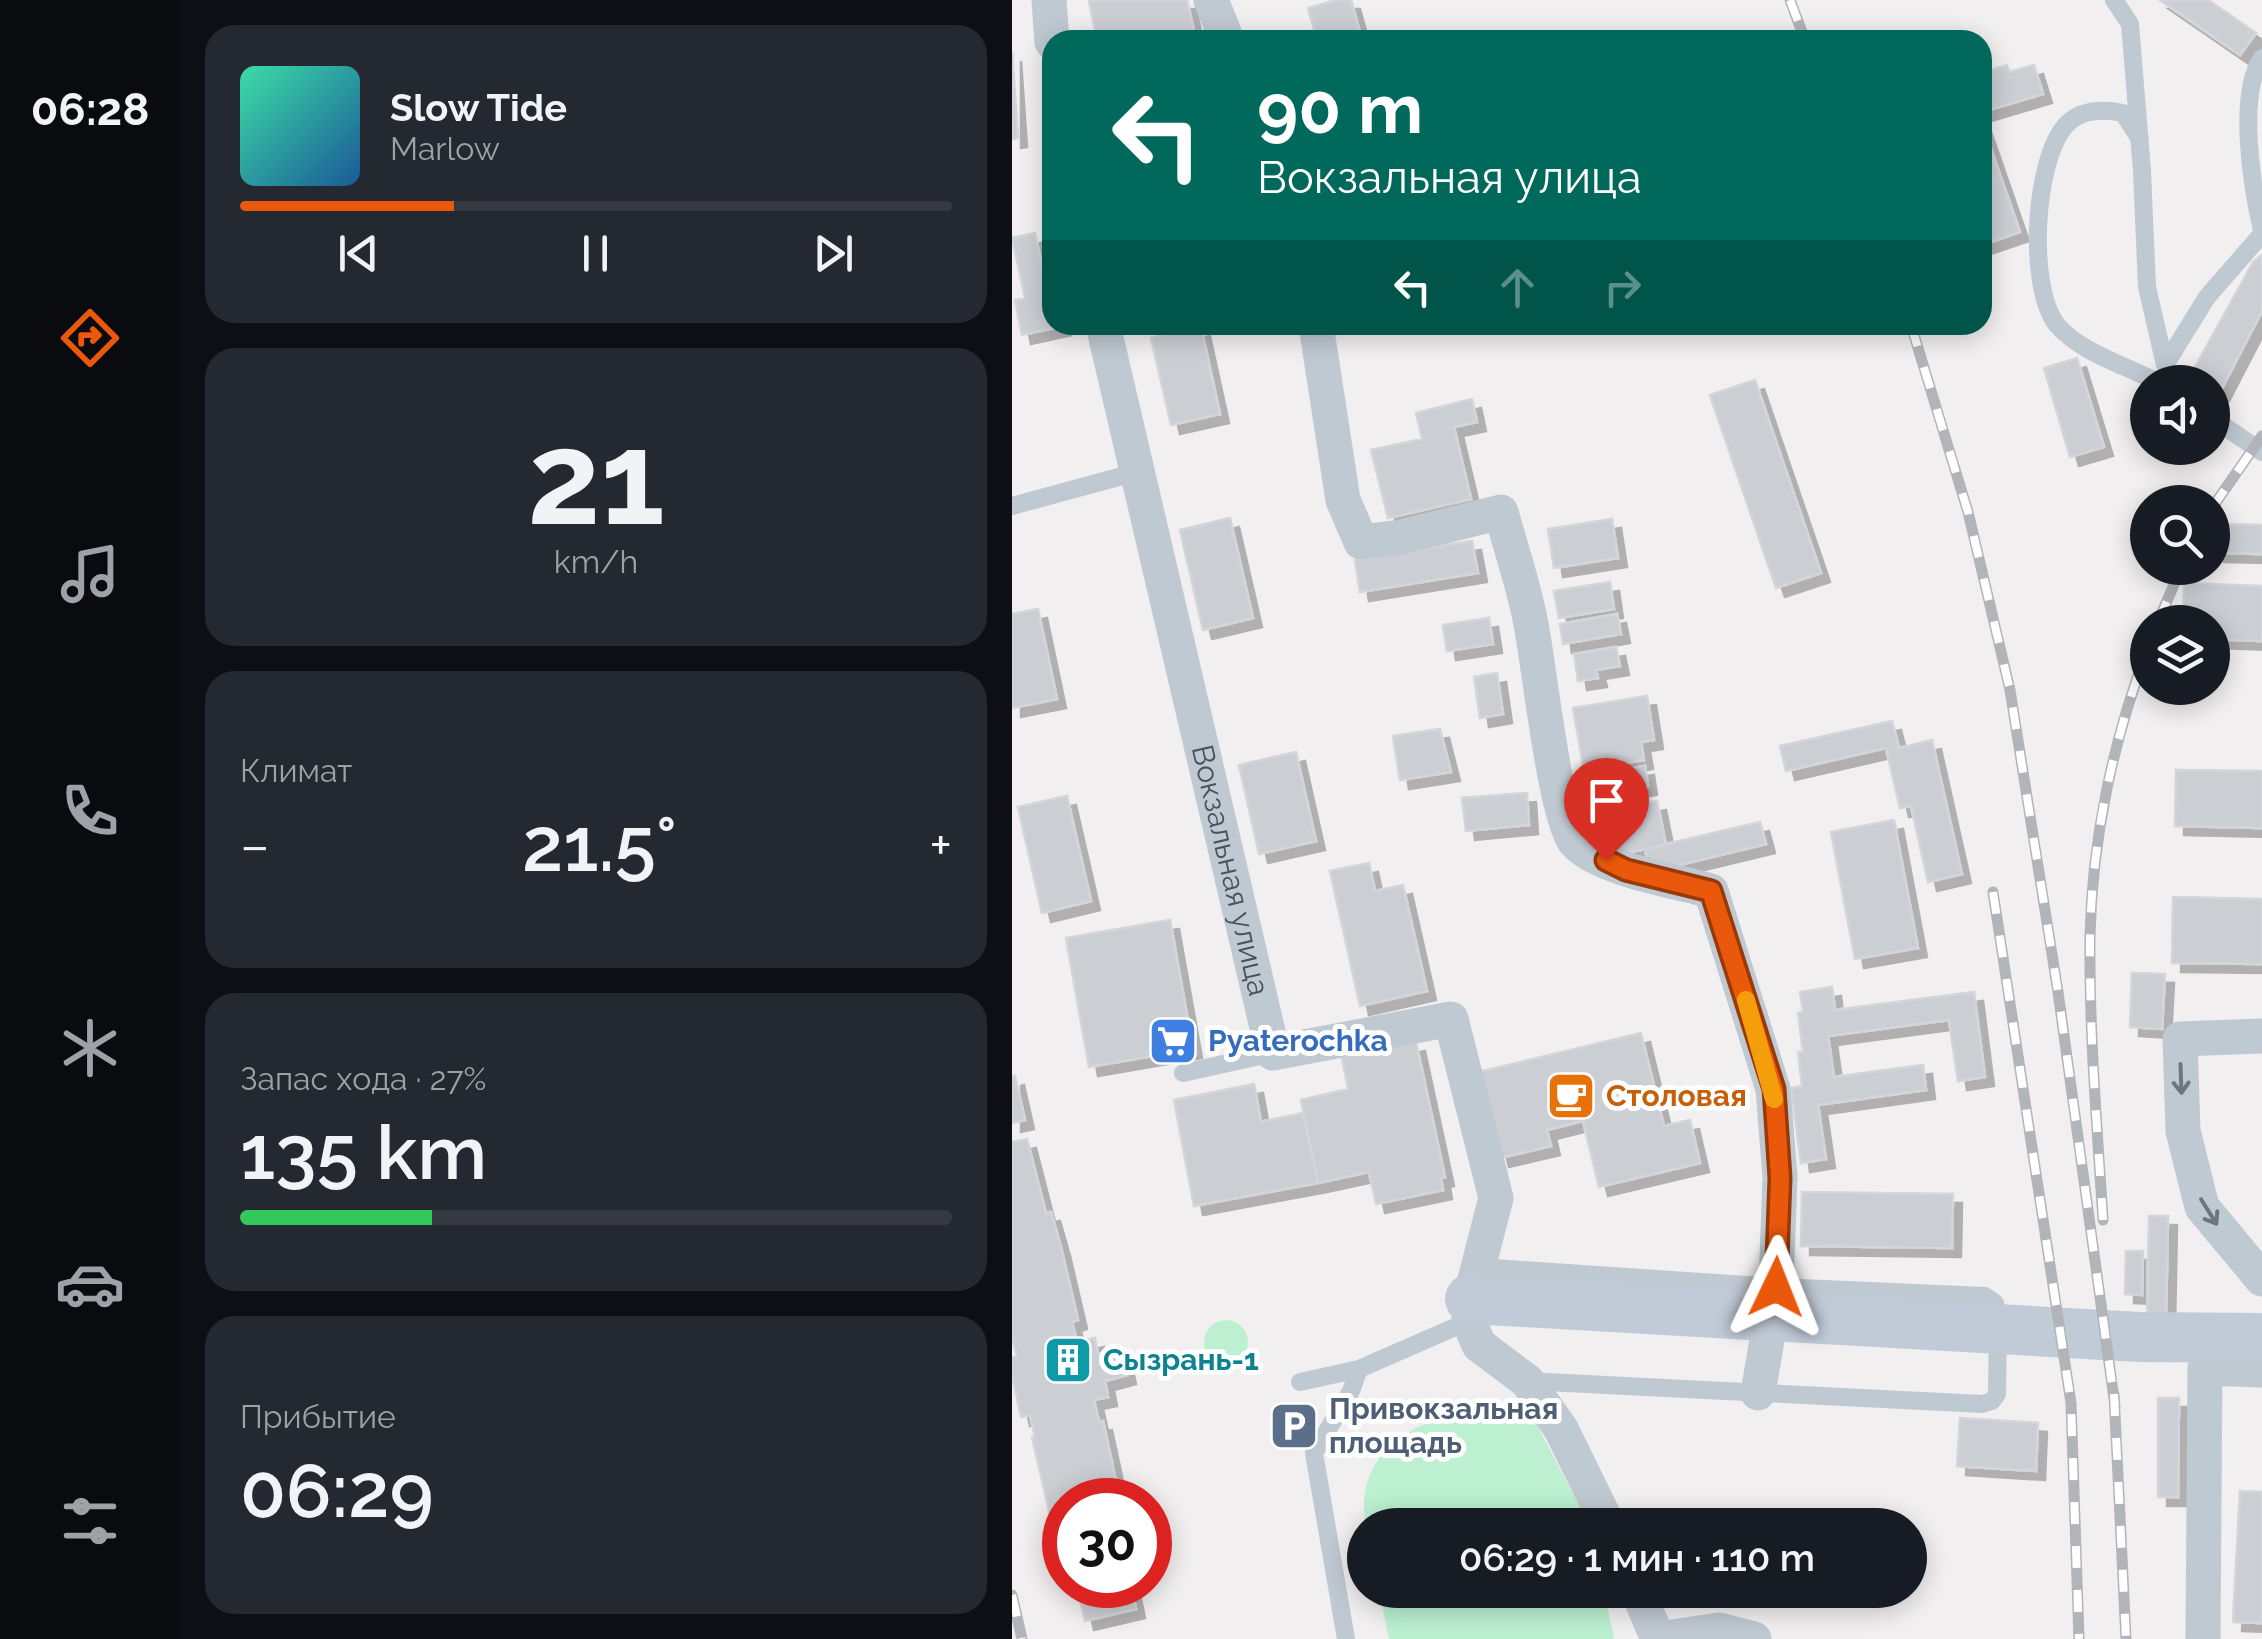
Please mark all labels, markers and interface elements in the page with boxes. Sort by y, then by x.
text: 90 m [1257,67,1423,149]
icon: left [1092,70,1222,200]
text: 06:28 [31,83,149,136]
text: Slow Tide [390,85,567,130]
text: Marlow [390,130,500,167]
text: Вокзальная улица [1257,151,1642,204]
icon: previous [331,226,386,281]
icon: pause [568,226,623,281]
icon: next [806,226,861,281]
icon: left [1385,260,1440,315]
icon: ahead [1490,260,1545,315]
icon: right [1595,260,1650,315]
icon: directions [55,303,125,373]
map controls [2130,365,2230,705]
button: sound [2130,365,2230,465]
text: 21 [527,402,665,554]
button: search [2130,485,2230,585]
icon: music [55,539,125,609]
text: km/h [554,543,638,580]
button: layers [2130,605,2230,705]
street label: Вокзальная улица [1185,741,1277,999]
text: Климат [240,752,352,789]
pin [1564,758,1649,861]
icon: arrive [1579,773,1634,828]
icon: phone [55,776,125,846]
text: 21.5° [522,800,677,889]
text: − [240,813,270,878]
text: + [929,813,952,878]
icon: climate [55,1013,125,1083]
supermarket icon: Pyaterochka [1147,1015,1199,1067]
place label: Pyaterochka [1208,1023,1388,1058]
text: Запас хода · 27% [240,1060,486,1097]
one-way arrow [2172,1062,2191,1094]
cafe icon: Столовая [1545,1070,1597,1122]
place label: Столовая [1606,1078,1747,1113]
text: 135 km [240,1108,487,1197]
one-way arrow [2198,1197,2219,1225]
position arrow [1724,1235,1828,1339]
icon: car [55,1249,125,1319]
building icon: Сызрань-1 [1042,1334,1094,1386]
place label: Сызрань-1 [1103,1342,1259,1377]
place label: Привокзальная площадь [1329,1391,1558,1460]
text: Прибытие [240,1398,396,1435]
parking icon: Привокзальная площадь [1268,1400,1320,1452]
text: 06:29 [240,1446,434,1535]
speed limit sign: 30 [1042,1478,1172,1608]
icon: filters [55,1486,125,1556]
text: 06:29 · 1 мин · 110 m [1459,1535,1815,1580]

